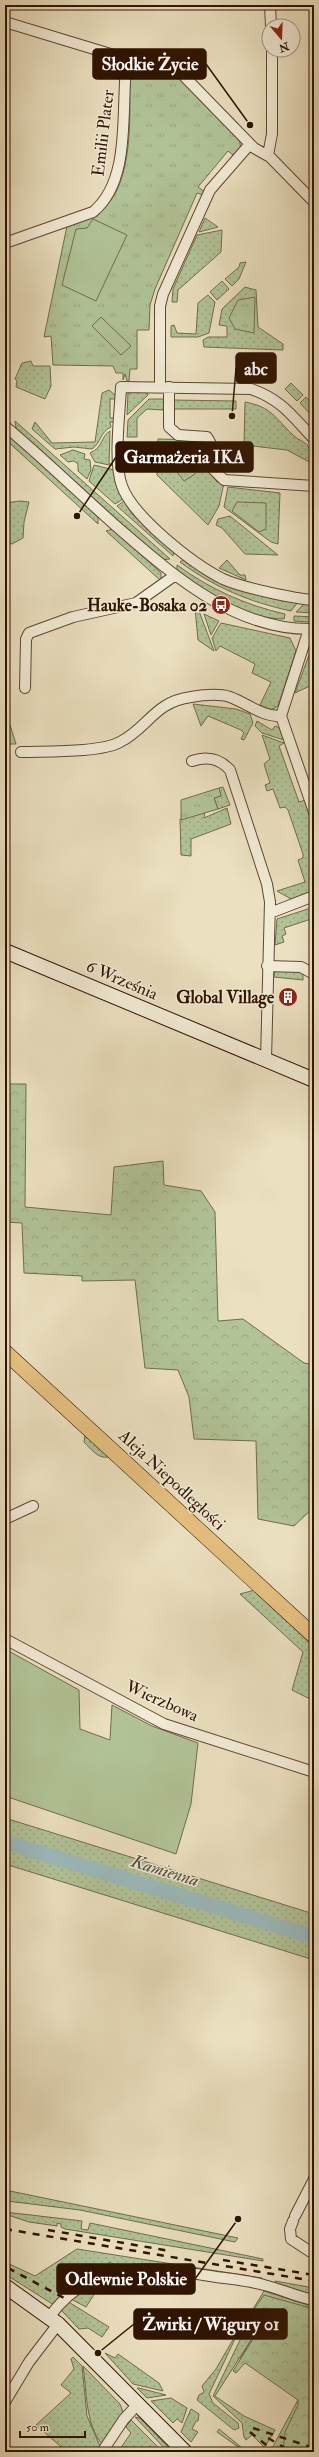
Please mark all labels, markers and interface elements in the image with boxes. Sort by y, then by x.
north arrow [261,18,301,58]
text: N [276,39,292,55]
callout: Słodkie Życie [93,49,206,79]
text: Słodkie Życie [101,52,199,76]
street label: Emilii Plater [87,88,119,178]
callout: abc [236,353,276,383]
text: abc [244,358,268,381]
callout: Garmażeria IKA [116,442,253,472]
text: Garmażeria IKA [124,446,245,469]
bus stop icon: Hauke-Bosaka 02 [210,594,232,616]
place label: Hauke-Bosaka 02 [87,595,207,616]
street label: 6 Września [83,956,162,1005]
building icon: Global Village [277,986,299,1008]
place label: Global Village [176,987,275,1009]
street label: Aleja Niepodległości [113,1425,230,1536]
street label: Wierzbowa [122,1675,202,1727]
water label: Kamienna [127,1850,202,1892]
callout: Odlewnie Polskie [57,2264,195,2294]
text: Odlewnie Polskie [65,2268,188,2291]
callout: Żwirki / Wigury 01 [134,2309,287,2339]
text: Żwirki / Wigury 01 [143,2312,279,2336]
scale bar [20,2413,85,2439]
text: 50 m [26,2420,50,2435]

